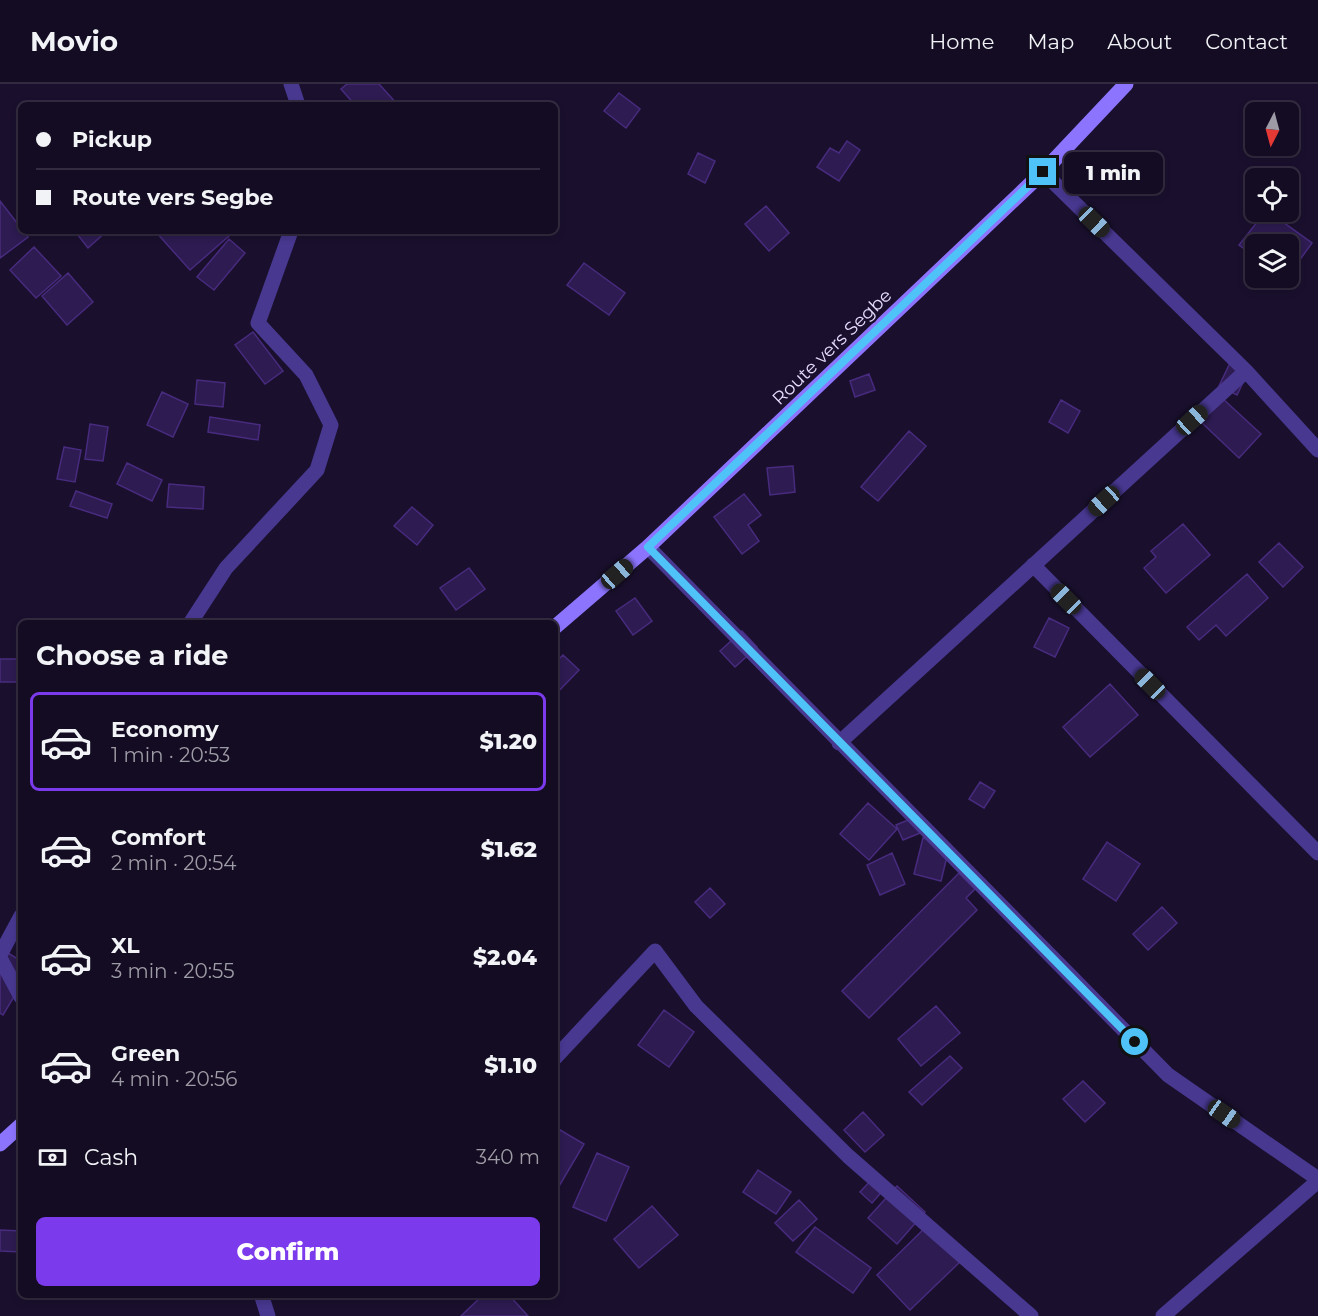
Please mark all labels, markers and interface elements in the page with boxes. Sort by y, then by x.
text: Movio [30,24,118,58]
text: Home [929,29,994,54]
text: Map [1027,29,1074,54]
text: About [1107,29,1172,54]
text: Contact [1205,29,1288,54]
north arrow [1245,102,1299,156]
map controls [1245,102,1299,288]
text: Pickup [72,126,152,153]
callout: 1 min [1064,151,1163,193]
route end [1029,158,1056,185]
text: 1 min [1086,161,1141,185]
button: locate [1245,168,1299,222]
text: Route vers Segbe [72,184,273,211]
car [1075,203,1113,241]
button: layers [1245,234,1299,288]
street label: Route vers Segbe [768,284,896,410]
car [1173,401,1211,439]
car [1085,482,1123,520]
car [598,555,636,593]
car [1047,580,1085,618]
text: Choose a ride [36,639,228,672]
car [1131,665,1169,703]
icon: car [39,715,93,769]
text: Economy [111,716,219,743]
text: $1.20 [479,728,537,755]
text: 1 min · 20:53 [111,743,230,767]
icon: car [39,823,93,877]
text: Comfort [111,824,206,851]
text: $1.62 [481,836,537,863]
text: 2 min · 20:54 [111,851,237,875]
icon: car [39,931,93,985]
text: XL [111,932,140,959]
text: $2.04 [473,944,537,971]
text: 3 min · 20:55 [111,959,235,983]
route start [1121,1028,1148,1055]
icon: car [39,1039,93,1093]
text: Green [111,1040,180,1067]
text: $1.10 [484,1052,537,1079]
text: 4 min · 20:56 [111,1067,237,1091]
car [1204,1096,1244,1132]
icon: cash [36,1141,69,1174]
text: Cash [84,1144,138,1171]
text: 340 m [476,1145,540,1169]
button: Confirm [36,1217,540,1286]

